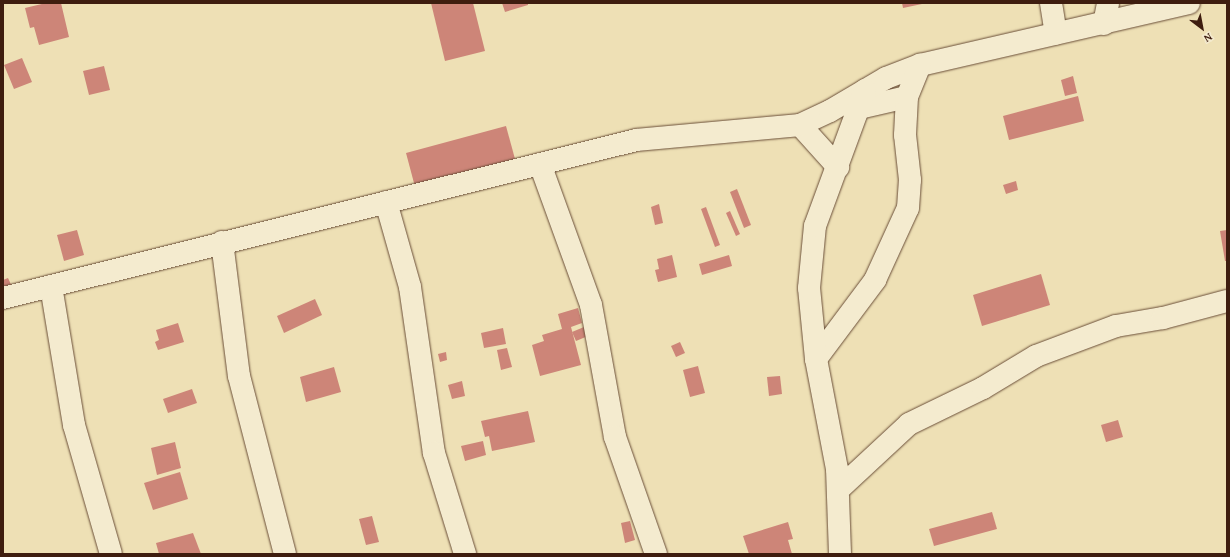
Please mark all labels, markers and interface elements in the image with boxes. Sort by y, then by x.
north arrow [1182,8,1222,48]
text: N [1201,29,1216,47]

